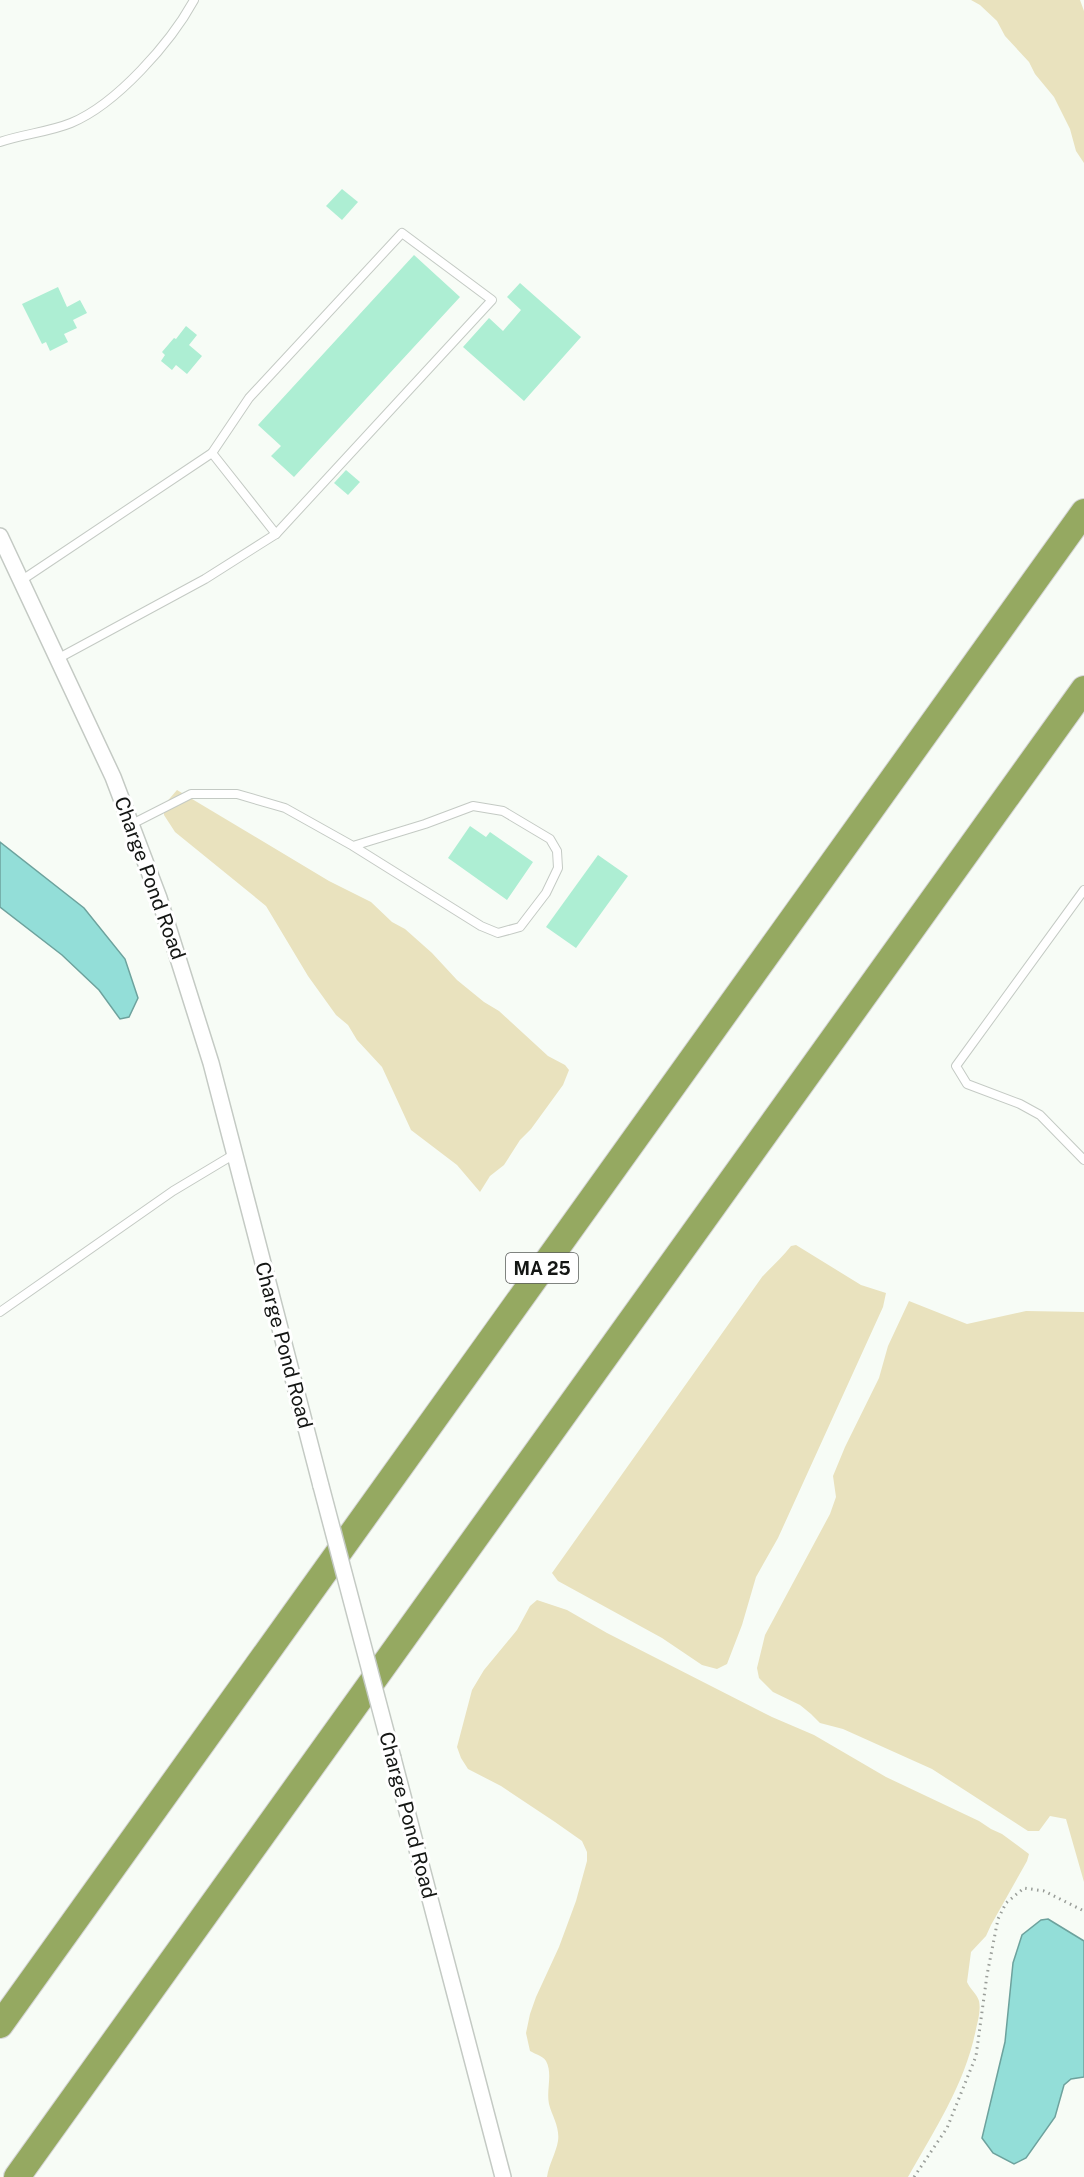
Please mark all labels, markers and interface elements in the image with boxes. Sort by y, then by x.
street label: Charge Pond Road [109,793,191,963]
road number: MA 25 [506,1253,578,1283]
street label: Charge Pond Road [250,1259,318,1431]
street label: Charge Pond Road [374,1729,442,1901]

